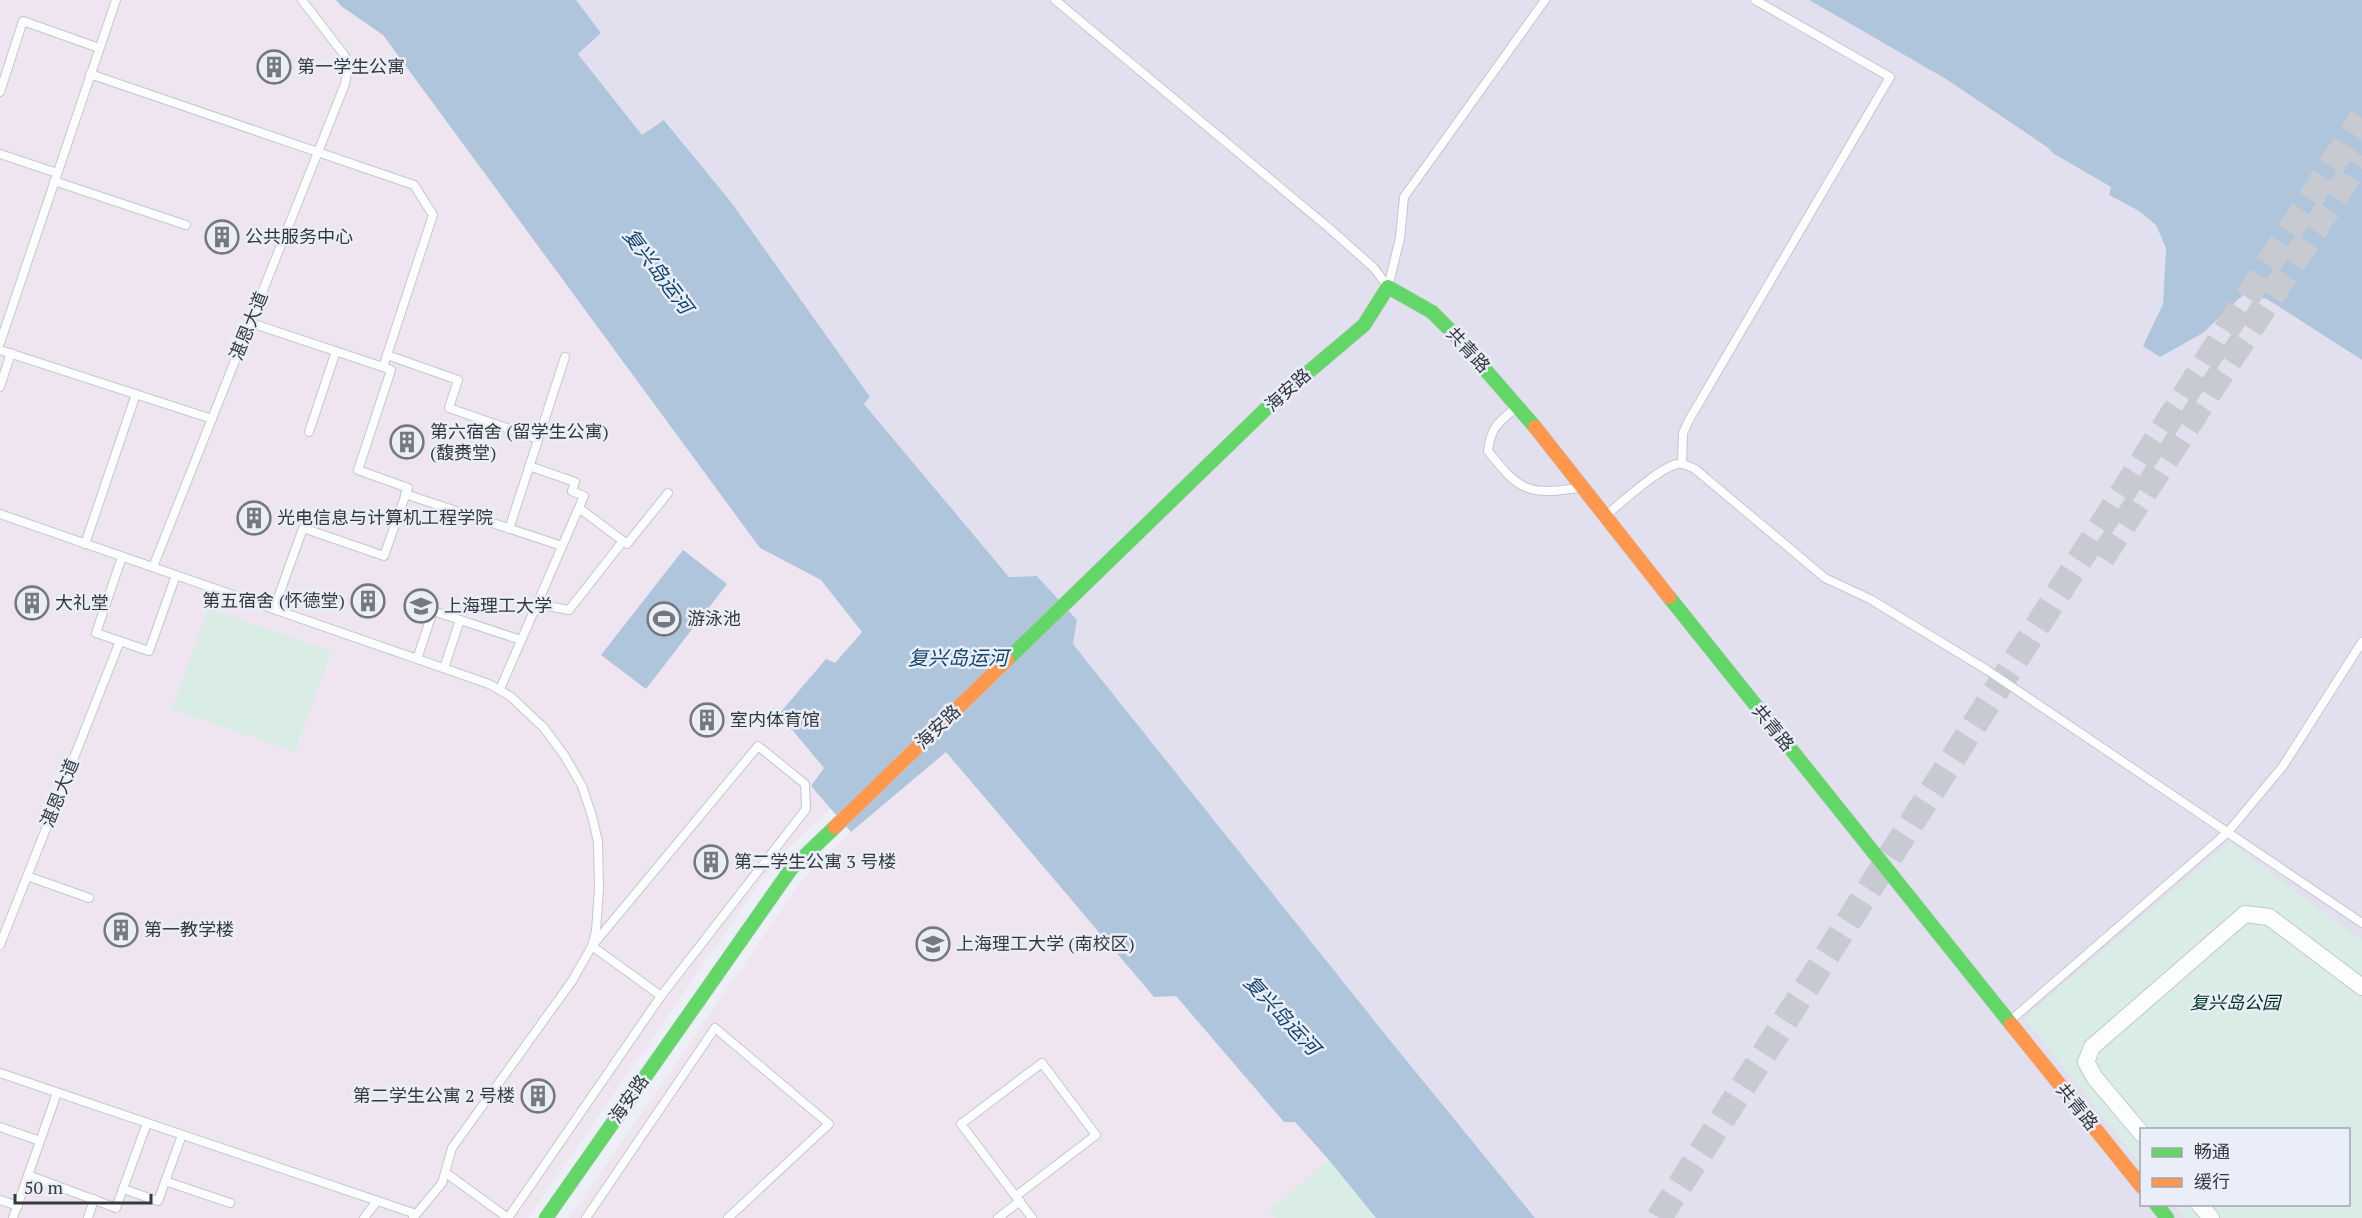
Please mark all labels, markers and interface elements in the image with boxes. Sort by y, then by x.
building icon: 第一学生公寓 [256,49,292,85]
place label: 第一学生公寓 [297,54,405,78]
building icon: 公共服务中心 [204,219,240,255]
water label: 复兴岛运河 [618,223,702,322]
place label: 公共服务中心 [245,224,353,248]
street label: 湛恩大道 [223,288,273,363]
street label: 共青路 [1442,321,1496,377]
street label: 海安路 [1259,362,1315,416]
place label: 第六宿舍 (留学生公寓) (馥赉堂) [430,419,609,464]
building icon: 第六宿舍 (留学生公寓) (馥赉堂) [389,424,425,460]
building icon: 光电信息与计算机工程学院 [236,500,272,536]
place label: 光电信息与计算机工程学院 [277,505,493,529]
building icon: 第五宿舍 (怀德堂) [350,583,386,619]
building icon: 大礼堂 [14,585,50,621]
place label: 第五宿舍 (怀德堂) [202,588,345,612]
school or university icon: 上海理工大学 [403,588,439,624]
place label: 大礼堂 [55,590,109,614]
place label: 上海理工大学 [444,593,552,617]
sports icon: 游泳池 [646,601,682,637]
place label: 游泳池 [687,606,741,630]
water label: 复兴岛运河 [908,644,1012,671]
street label: 海安路 [910,699,965,754]
street label: 共青路 [1747,699,1800,756]
building icon: 室内体育馆 [689,702,725,738]
place label: 室内体育馆 [730,707,820,731]
street label: 湛恩大道 [34,755,84,830]
building icon: 第二学生公寓 3 号楼 [693,844,729,880]
place label: 第二学生公寓 3 号楼 [734,849,896,873]
building icon: 第一教学楼 [103,912,139,948]
place label: 第一教学楼 [144,917,234,941]
school or university icon: 上海理工大学 (南校区) [915,926,951,962]
place label: 上海理工大学 (南校区) [956,931,1135,955]
water label: 复兴岛运河 [1238,969,1329,1063]
park label: 复兴岛公园 [2190,990,2283,1014]
street label: 海安路 [603,1069,653,1127]
building icon: 第二学生公寓 2 号楼 [520,1078,556,1114]
street label: 共青路 [2051,1078,2104,1135]
place label: 第二学生公寓 2 号楼 [353,1083,515,1107]
legend [2140,1128,2350,1206]
text: 畅通 [2194,1139,2230,1163]
scale bar [15,1167,152,1205]
text: 缓行 [2194,1169,2230,1193]
text: 50 m [24,1175,64,1199]

